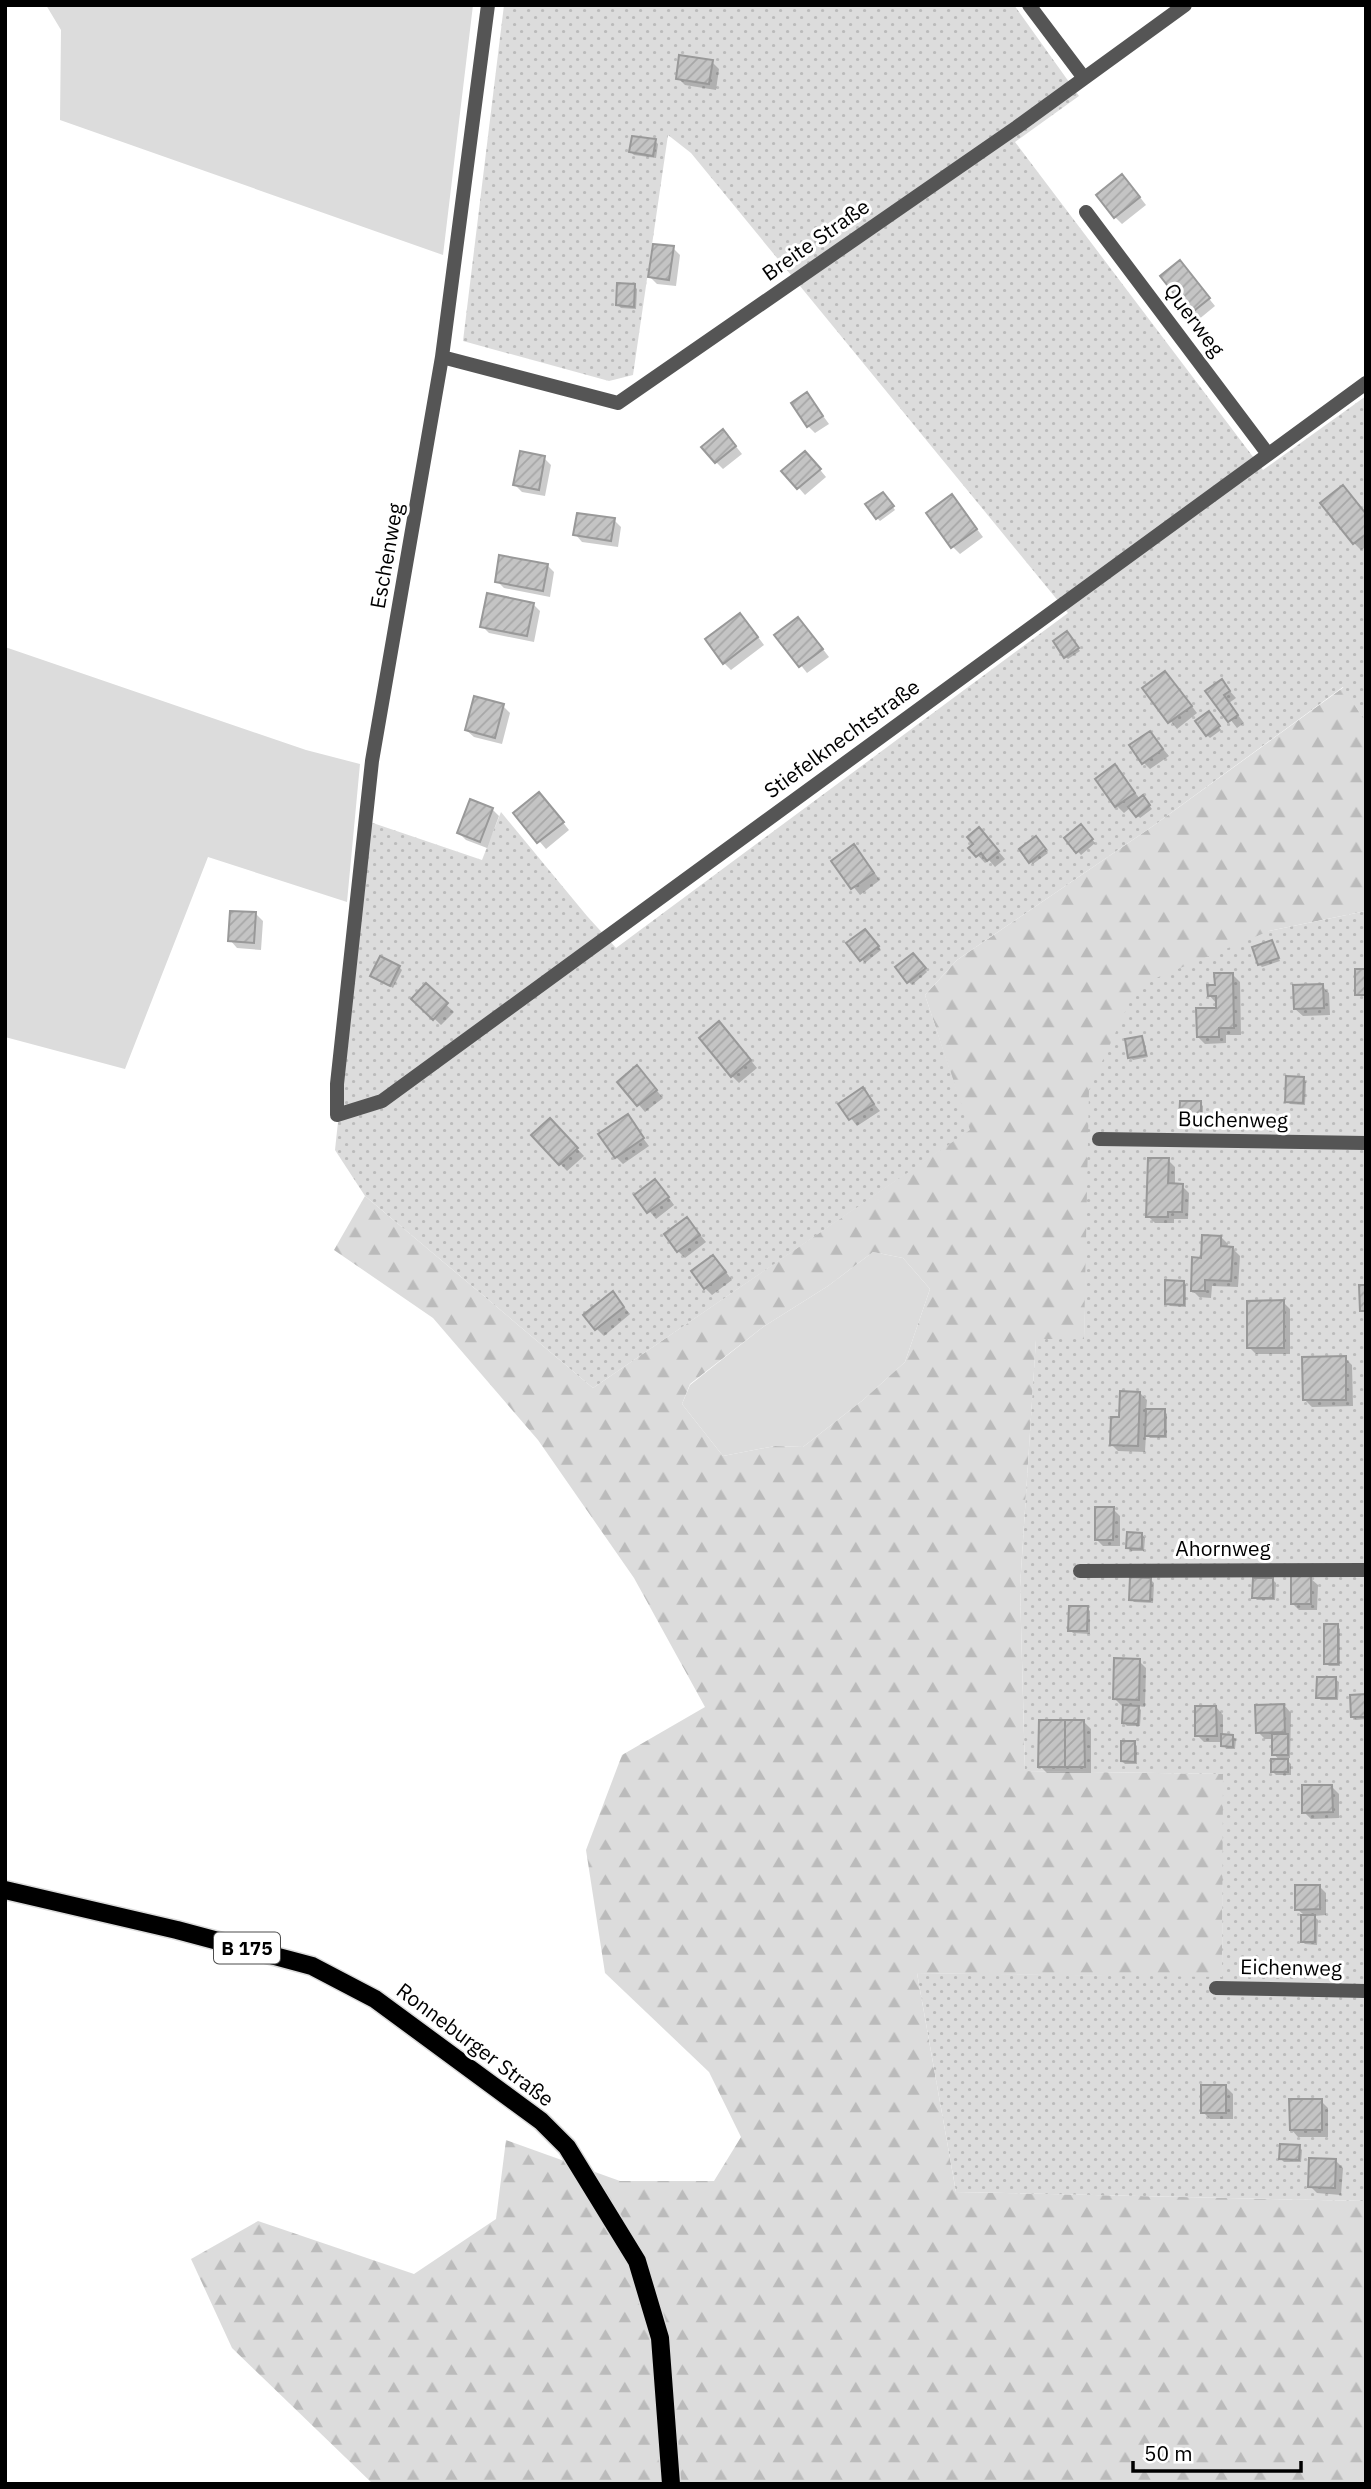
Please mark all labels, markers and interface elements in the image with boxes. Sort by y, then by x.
street label: Breite Straße [756,192,875,287]
street label: Querweg [1158,277,1231,362]
street label: Eschenweg [363,501,409,611]
street label: Stiefelknechtstraße [758,672,925,804]
street label: Buchenweg [1178,1104,1288,1134]
street label: Ahornweg [1175,1534,1271,1562]
road number: B 175 [214,1932,280,1964]
street label: Eichenweg [1240,1952,1342,1982]
street label: Ronneburger Straße [391,1976,560,2113]
scale bar [1133,2430,1301,2474]
text: 50 m [1144,2439,1193,2467]

